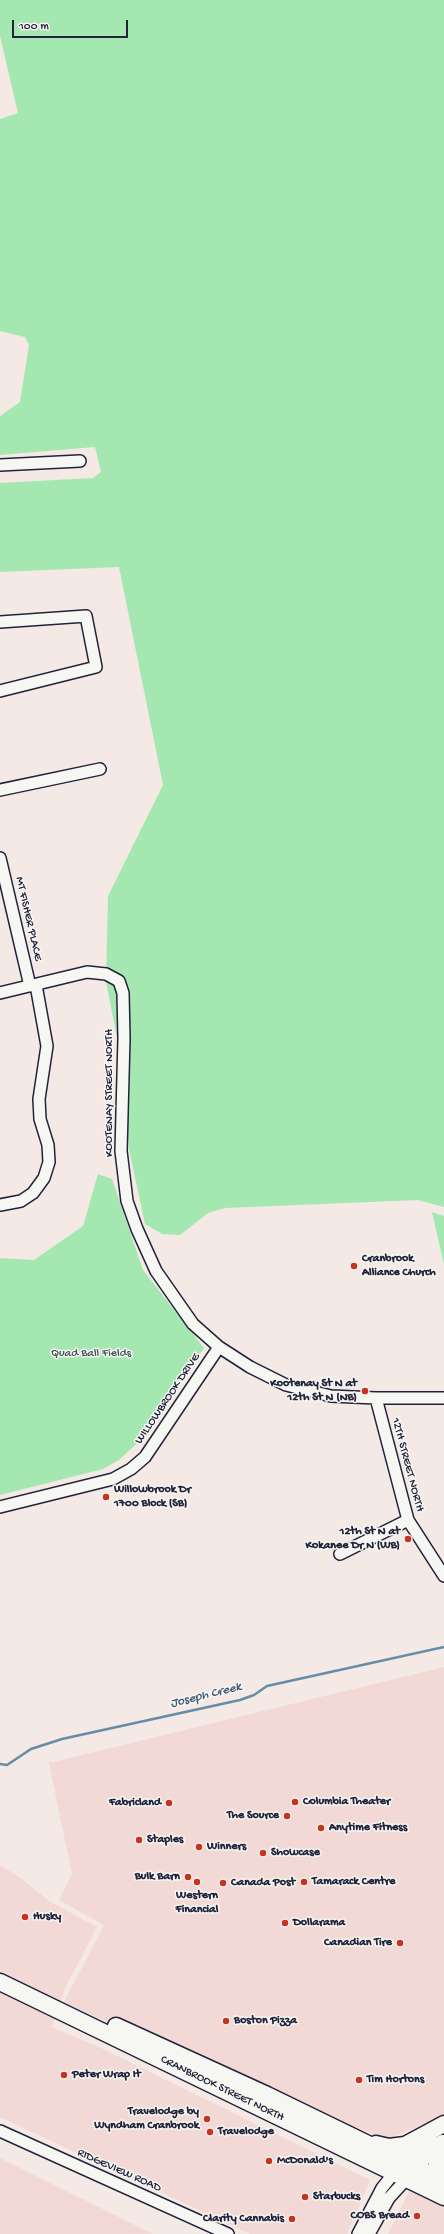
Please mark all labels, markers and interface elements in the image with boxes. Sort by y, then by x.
scale bar [14,12,130,38]
text: 100 m [19,20,49,34]
street label: MT FISHER PLACE [11,876,45,962]
street label: KOOTENAY STREET NORTH [103,1029,117,1157]
place label: Cranbrook Alliance Church [362,1252,436,1280]
marker: Cranbrook Alliance Church [349,1261,359,1271]
park label: Quad Ball Fields [51,1347,131,1361]
street label: WILLOWBROOK DRIVE [132,1351,204,1447]
place label: Kootenay St N at 12th St N (NB) [270,1377,357,1405]
marker: Kootenay St N at 12th St N (NB) [360,1386,370,1396]
street label: 12TH STREET NORTH [388,1416,426,1514]
place label: Willowbrook Dr 1700 Block (SB) [114,1483,191,1511]
marker: Willowbrook Dr 1700 Block (SB) [101,1492,111,1502]
place label: 12th St N at Kokanee Dr N (WB) [306,1525,400,1553]
marker: 12th St N at Kokanee Dr N (WB) [403,1534,413,1544]
water label: Joseph Creek [169,1680,243,1712]
place label: Columbia Theater [303,1795,390,1809]
place label: Fabricland [109,1796,161,1810]
marker: Columbia Theater [290,1797,300,1807]
marker: Fabricland [164,1798,174,1808]
place label: The Source [227,1809,279,1823]
marker: The Source [282,1811,292,1821]
place label: Anytime Fitness [329,1821,407,1835]
marker: Anytime Fitness [316,1823,326,1833]
place label: Staples [147,1833,183,1847]
marker: Staples [134,1835,144,1845]
place label: Winners [207,1840,246,1854]
marker: Winners [194,1842,204,1852]
place label: Showcase [271,1846,320,1860]
marker: Showcase [258,1848,268,1858]
place label: Bulk Barn [135,1870,180,1884]
marker: Bulk Barn [183,1872,193,1882]
place label: Tamarack Centre [312,1875,395,1889]
place label: Canada Post [231,1876,295,1890]
marker: Western Financial [192,1877,202,1887]
marker: Tamarack Centre [299,1877,309,1887]
marker: Canada Post [218,1878,228,1888]
place label: Western Financial [176,1889,218,1917]
place label: Husky [33,1910,61,1924]
marker: Husky [20,1912,30,1922]
place label: Dollarama [293,1916,345,1930]
marker: Dollarama [280,1918,290,1928]
place label: Canadian Tire [324,1936,392,1950]
marker: Canadian Tire [395,1938,405,1948]
place label: Boston Pizza [234,2014,297,2028]
marker: Boston Pizza [221,2016,231,2026]
street label: CRANBROOK STREET NORTH [158,2053,286,2125]
place label: Peter Wrap It [72,2068,141,2082]
marker: Peter Wrap It [59,2070,69,2080]
place label: Tim Hortons [367,2073,424,2087]
marker: Tim Hortons [354,2075,364,2085]
place label: Travelodge by Wyndham Cranbrook [94,2105,199,2133]
marker: Travelodge by Wyndham Cranbrook [202,2114,212,2124]
place label: Travelodge [218,2125,274,2139]
marker: Travelodge [205,2127,215,2137]
street label: RIDGEVIEW ROAD [75,2146,163,2196]
place label: McDonald's [277,2154,333,2168]
marker: McDonald's [264,2156,274,2166]
place label: Starbucks [313,2190,360,2204]
marker: Starbucks [300,2192,310,2202]
place label: COBS Bread [350,2209,409,2223]
marker: COBS Bread [412,2211,422,2221]
place label: Clarity Cannabis [203,2212,284,2226]
marker: Clarity Cannabis [287,2214,297,2224]

